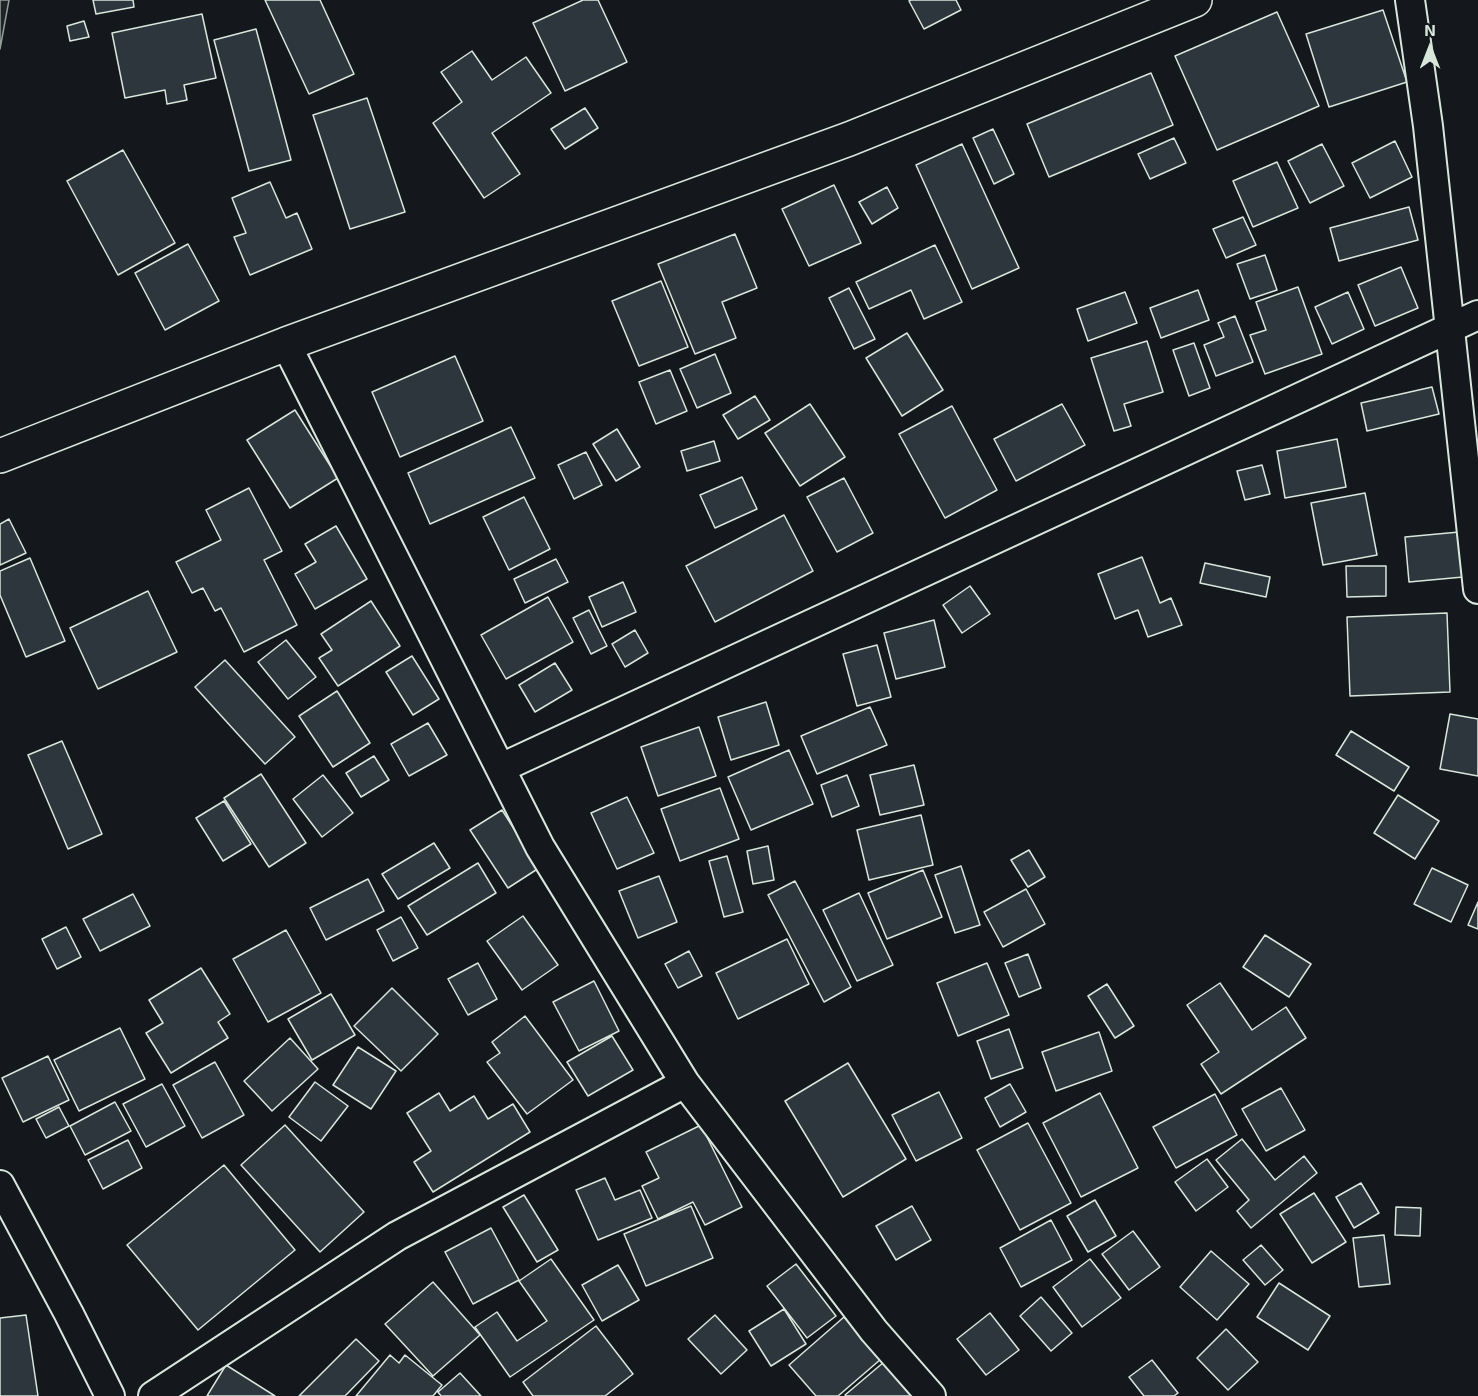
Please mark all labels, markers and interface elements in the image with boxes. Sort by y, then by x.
north arrow [1400,18,1460,78]
text: N [1424,20,1436,39]

